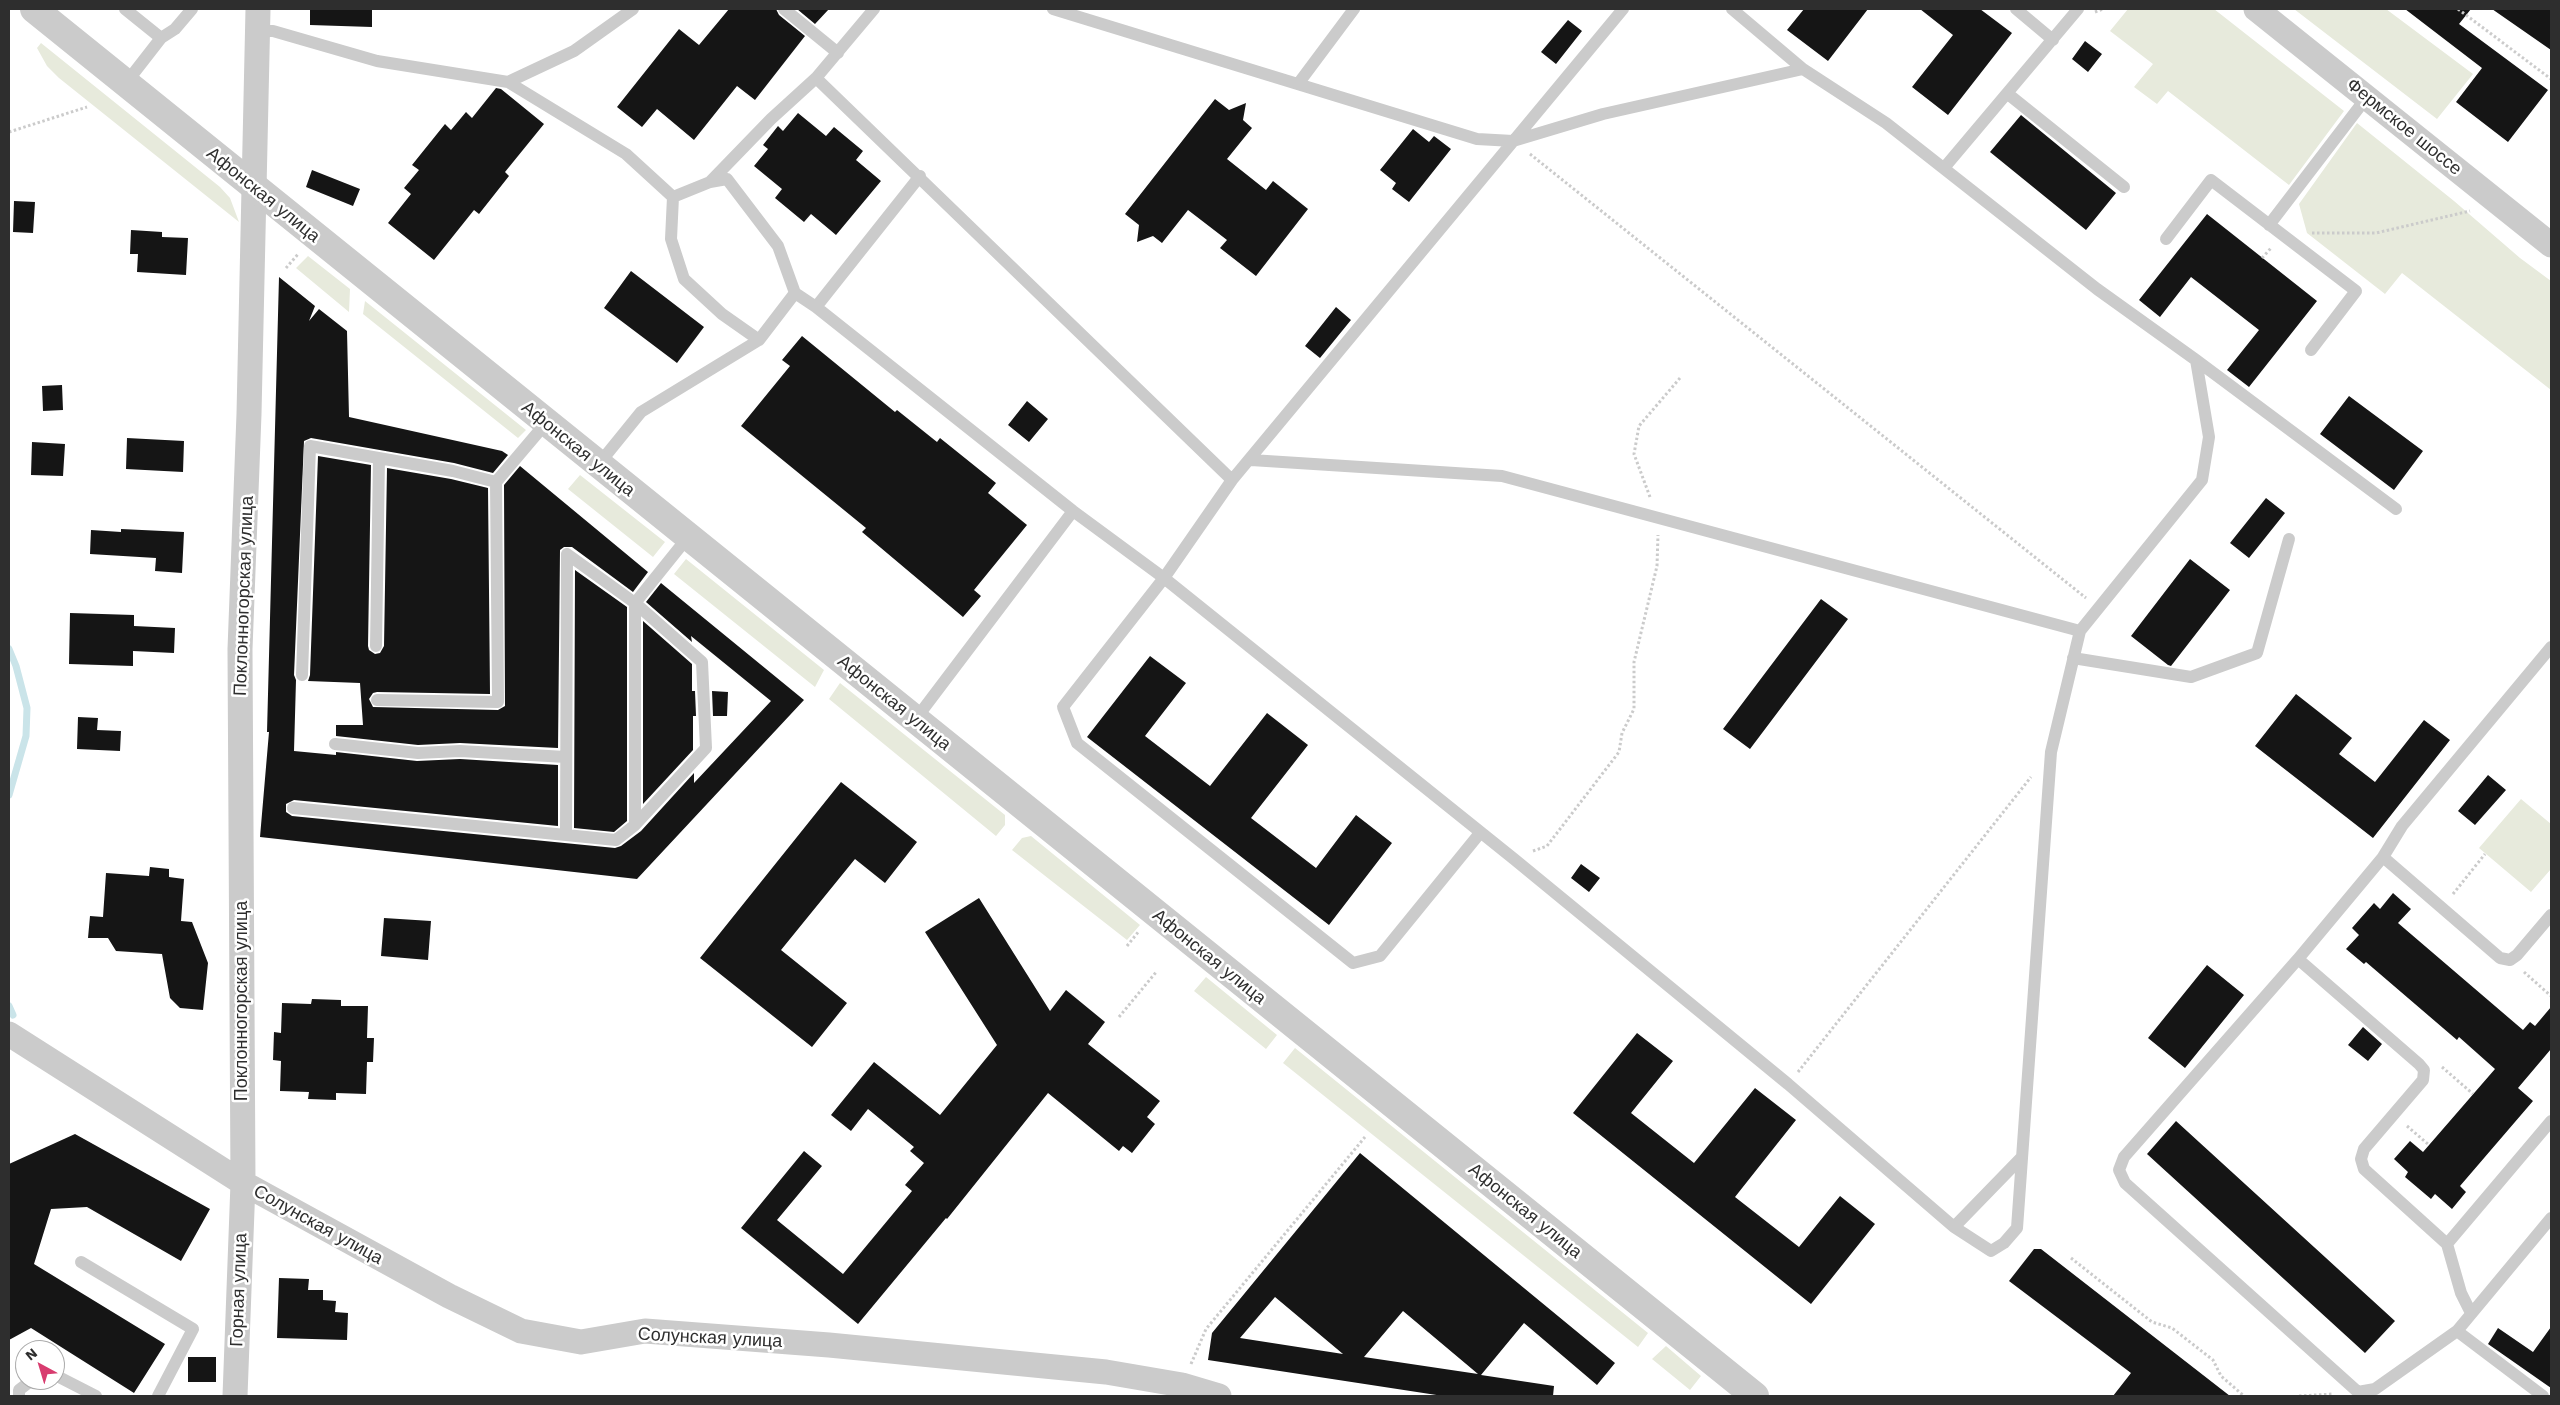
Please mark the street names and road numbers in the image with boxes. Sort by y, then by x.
street label: Фермское шоссе [2342,74,2466,180]
street label: Афонская улица [202,143,324,247]
street label: Афонская улица [517,397,639,501]
street label: Поклонногорская улица [230,495,258,697]
street label: Афонская улица [833,651,955,755]
street label: Поклонногорская улица [231,901,253,1101]
street label: Афонская улица [1148,905,1270,1009]
street label: Афонская улица [1464,1159,1586,1263]
street label: Солунская улица [249,1180,387,1270]
street label: Горная улица [226,1233,252,1347]
street label: Солунская улица [637,1323,783,1353]

